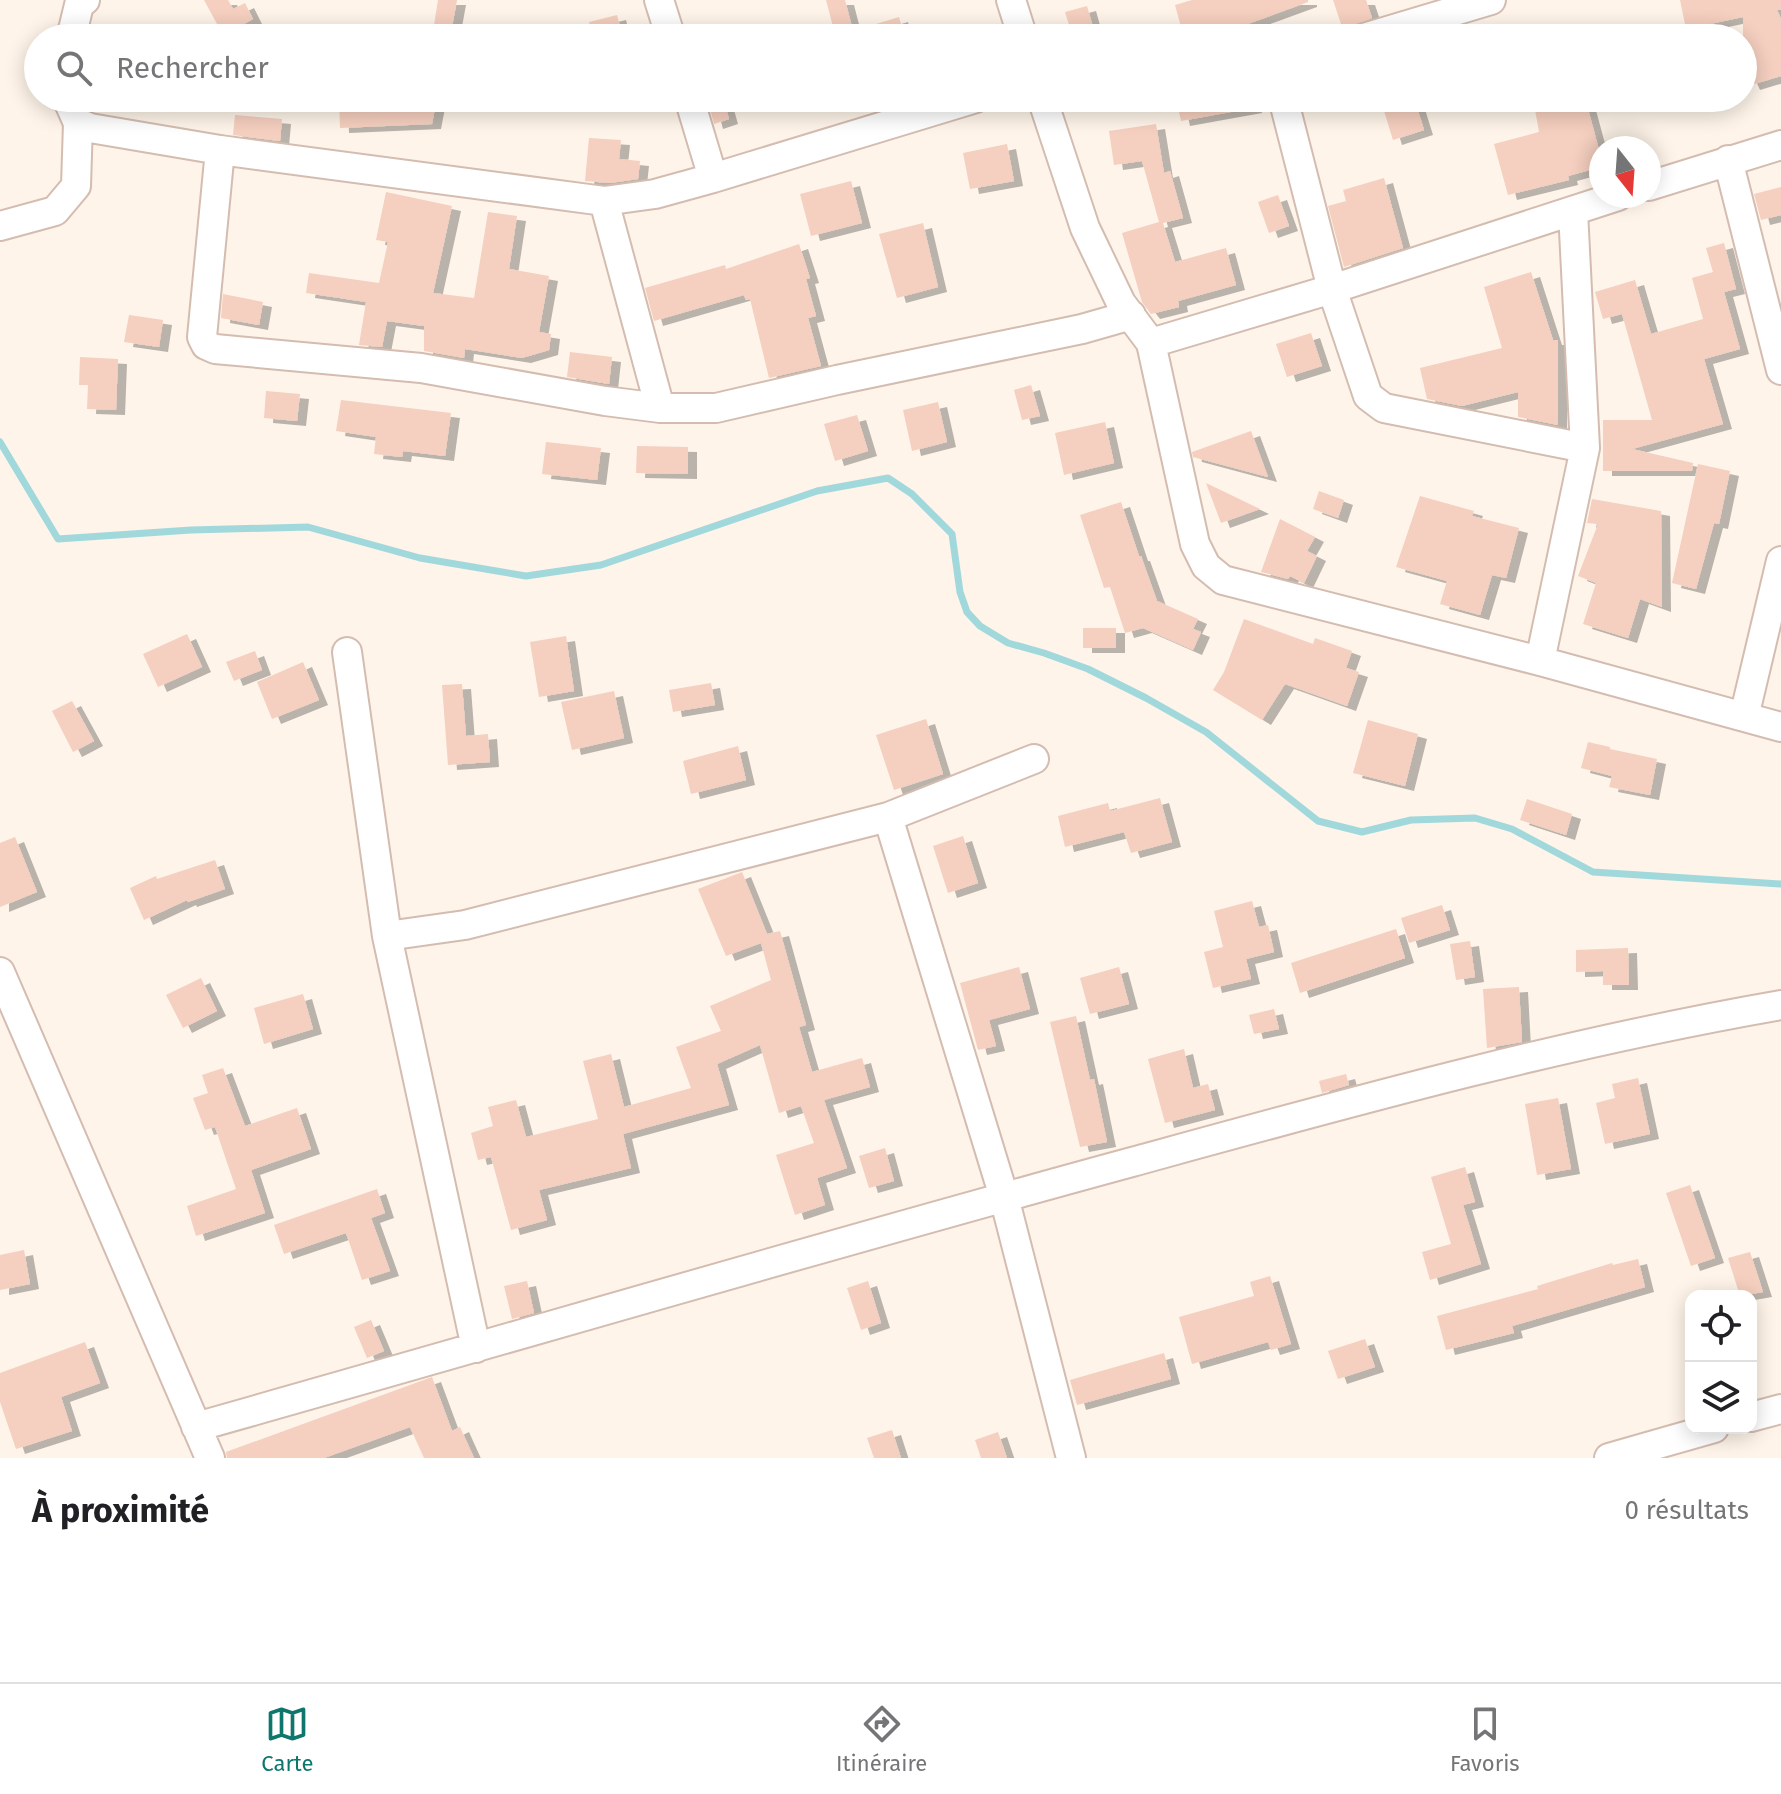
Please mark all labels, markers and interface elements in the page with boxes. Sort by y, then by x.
search box [24,24,1757,112]
icon: search [52,46,96,90]
text: Rechercher [116,50,269,86]
north arrow [1589,136,1661,208]
map controls [1685,1290,1757,1434]
button: locate [1685,1290,1757,1362]
button: layers [1685,1362,1757,1434]
text: À proximité [32,1490,209,1531]
text: 0 résultats [1624,1495,1749,1526]
tab: Carte [261,1702,313,1777]
tab: Itinéraire [836,1702,927,1777]
tab: Favoris [1450,1702,1520,1777]

